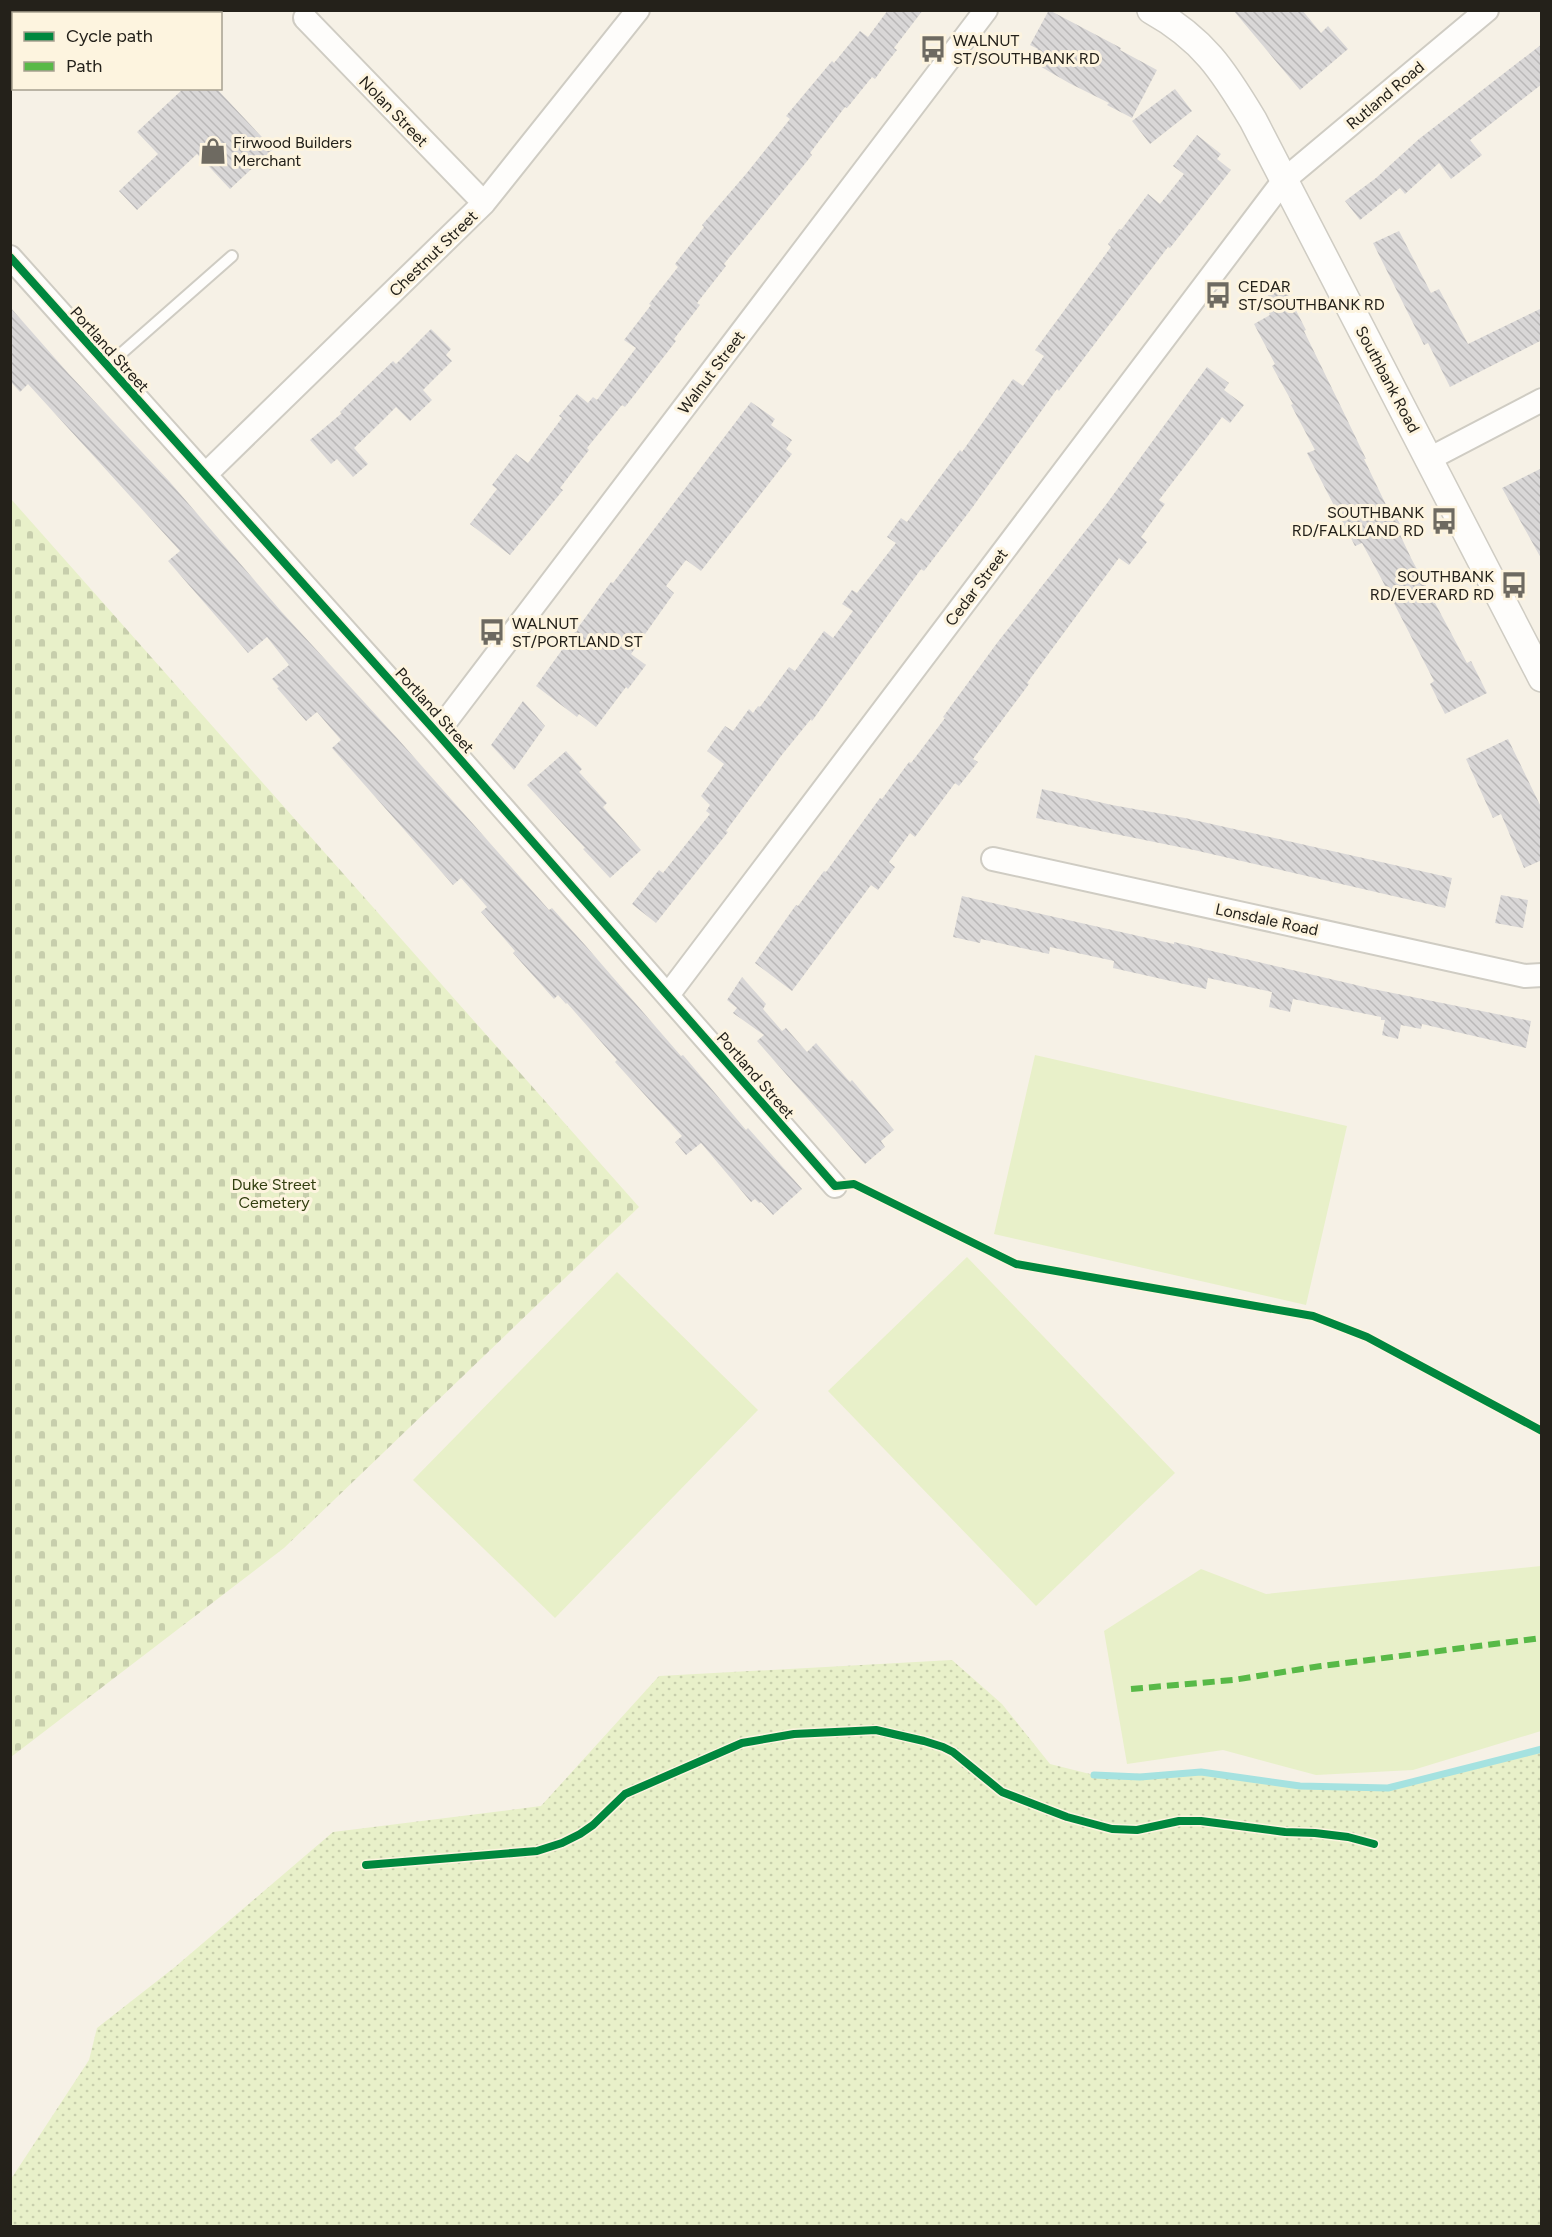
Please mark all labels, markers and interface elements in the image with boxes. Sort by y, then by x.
legend [12,12,222,90]
text: Cycle path [66,25,153,47]
place label: WALNUT ST/SOUTHBANK RD [953,31,1100,68]
bus stop icon: WALNUT ST/SOUTHBANK RD [918,34,948,64]
text: Path [66,55,102,77]
street label: Rutland Road [1343,57,1428,133]
street label: Nolan Street [355,72,432,151]
place label: Firwood Builders Merchant [233,133,352,170]
shop icon: Firwood Builders Merchant [198,136,228,166]
street label: Chestnut Street [385,206,481,300]
place label: CEDAR ST/SOUTHBANK RD [1238,277,1385,314]
bus stop icon: CEDAR ST/SOUTHBANK RD [1203,280,1233,310]
street label: Portland Street [66,303,153,396]
street label: Southbank Road [1351,323,1424,436]
street label: Walnut Street [674,327,749,418]
place label: SOUTHBANK RD/FALKLAND RD [1292,503,1424,540]
bus stop icon: SOUTHBANK RD/FALKLAND RD [1429,506,1459,536]
street label: Cedar Street [941,545,1012,630]
place label: SOUTHBANK RD/EVERARD RD [1370,567,1494,604]
bus stop icon: SOUTHBANK RD/EVERARD RD [1499,570,1529,600]
place label: WALNUT ST/PORTLAND ST [512,614,643,651]
bus stop icon: WALNUT ST/PORTLAND ST [477,617,507,647]
street label: Portland Street [391,664,478,757]
street label: Lonsdale Road [1214,899,1320,940]
street label: Portland Street [713,1028,798,1123]
park label: Duke Street Cemetery [231,1175,317,1212]

